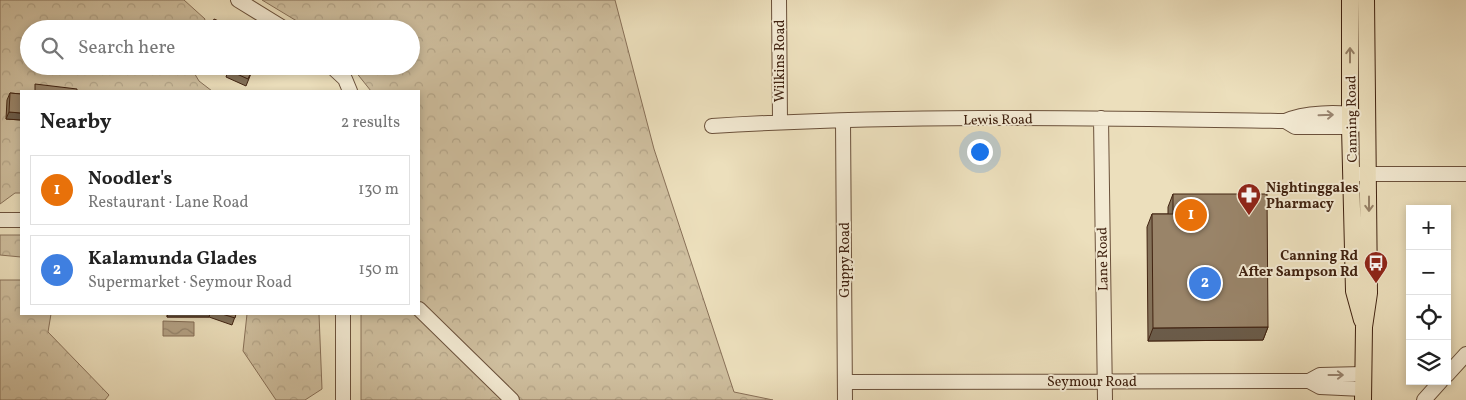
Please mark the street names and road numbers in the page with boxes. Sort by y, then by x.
street label: Wilkins Road [771,20,790,102]
street label: Canning Road [1342,75,1363,163]
street label: Lewis Road [963,110,1033,131]
street label: Guppy Road [836,222,855,298]
street label: Lane Road [1093,227,1114,291]
street label: Seymour Road [1047,373,1137,392]

